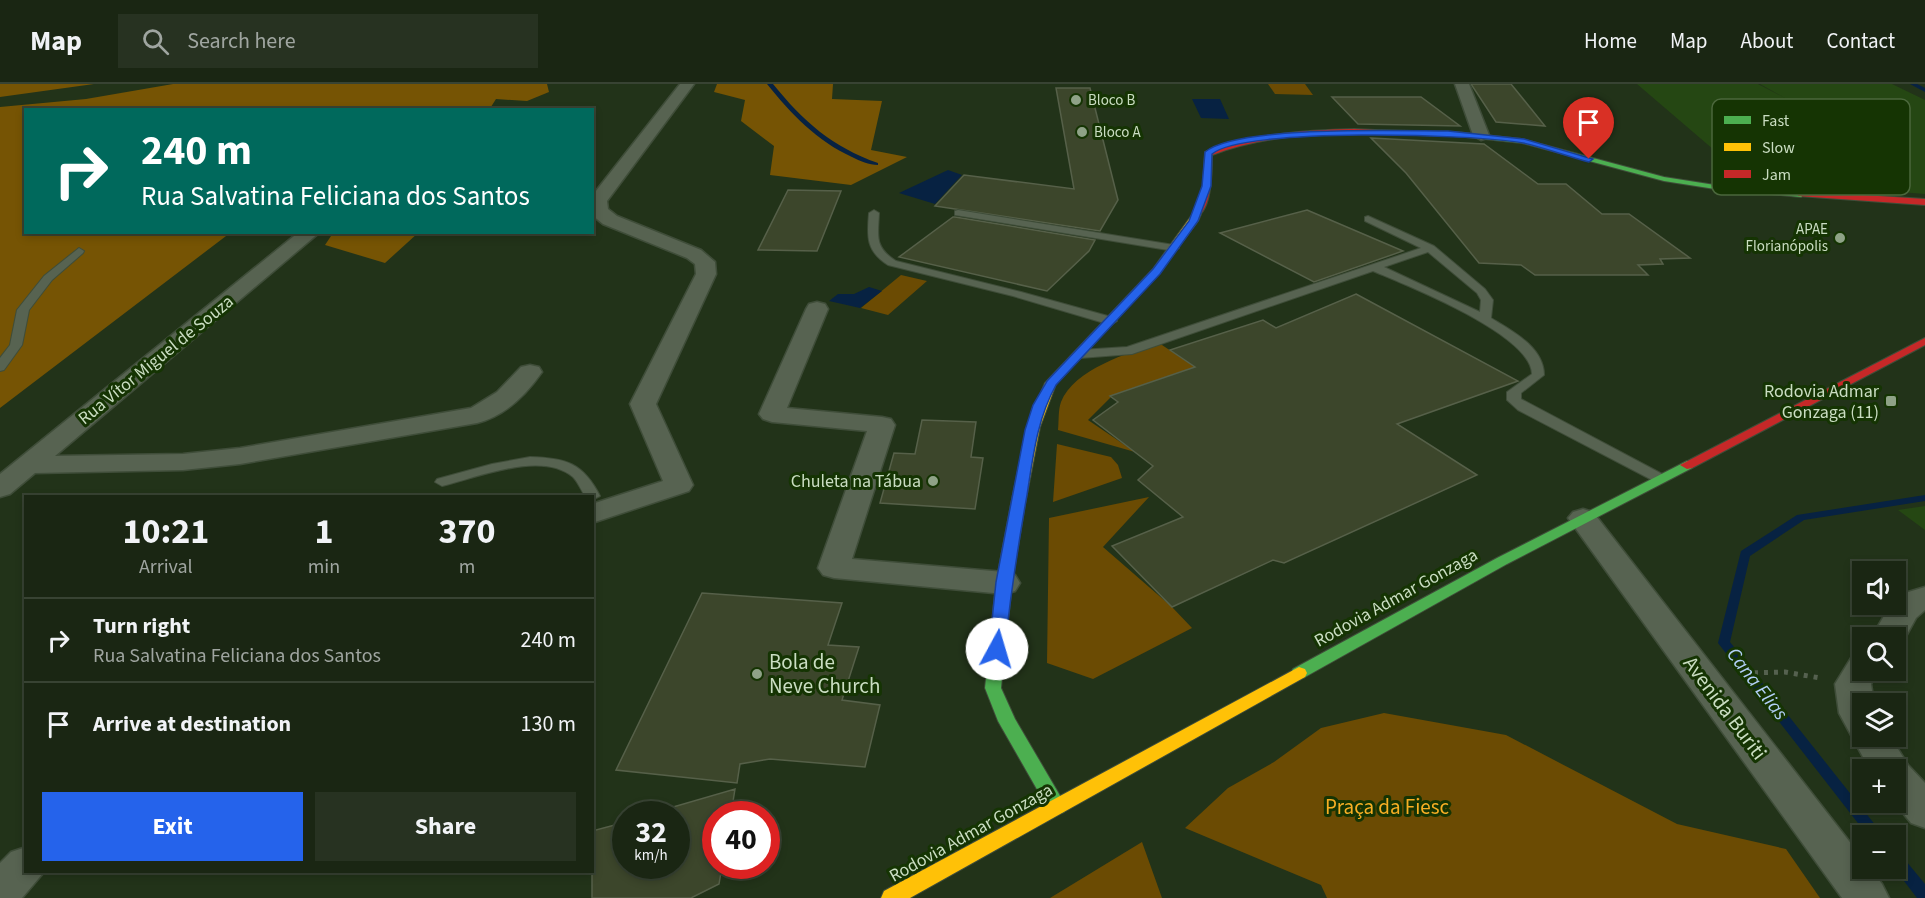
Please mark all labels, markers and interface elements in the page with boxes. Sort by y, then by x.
search box [118,14,538,68]
text: Map [30,21,82,61]
icon: search [139,25,172,58]
text: Search here [187,25,296,57]
text: Home [1584,26,1637,56]
text: Map [1670,26,1708,56]
text: About [1741,26,1793,56]
text: Contact [1826,26,1895,56]
place label: Bloco B [1088,90,1135,111]
marker: Bloco B [1069,93,1083,107]
pin [1563,97,1614,159]
legend [1712,99,1910,195]
icon: arrive [1572,106,1605,139]
text: Fast [1762,110,1790,132]
text: 240 m [141,121,252,181]
place label: Bloco A [1094,122,1141,143]
marker: Bloco A [1075,125,1089,139]
icon: right [42,132,120,210]
text: Slow [1762,137,1795,159]
text: Jam [1762,164,1791,186]
text: Rua Salvatina Feliciana dos Santos [141,177,530,216]
place label: APAE Florianópolis [1746,219,1828,257]
marker: APAE Florianópolis [1833,231,1847,245]
street label: Rua Vítor Miguel de Souza [73,289,239,431]
place label: Rodovia Admar Gonzaga (11) [1764,379,1880,425]
marker: Rodovia Admar Gonzaga (11) [1884,394,1898,408]
place label: Chuleta na Tábua [791,469,921,494]
marker: Chuleta na Tábua [926,474,940,488]
text: 10:21 [122,506,209,557]
text: 1 [314,506,333,557]
text: 370 [439,506,496,557]
street label: Rodovia Admar Gonzaga [1310,543,1482,653]
text: Arrival [139,553,193,581]
text: min [308,553,340,581]
text: m [459,553,475,581]
map controls [1852,561,1906,879]
button: sound [1852,561,1906,615]
text: Turn right [93,610,190,642]
position arrow [965,617,1029,681]
icon: right [42,624,75,657]
text: 240 m [521,624,576,656]
button: search [1852,627,1906,681]
text: Rua Salvatina Feliciana dos Santos [93,642,381,670]
water label: Cana Elias [1720,642,1794,726]
place label: Bola de Neve Church [769,647,880,701]
street label: Avenida Buriti [1676,650,1774,766]
marker: Bola de Neve Church [750,667,764,681]
button: layers [1852,693,1906,747]
icon: arrive [42,708,75,741]
text: Arrive at destination [93,708,291,740]
text: 130 m [521,708,576,740]
button: + [1852,759,1906,813]
street label: Rodovia Admar Gonzaga [885,778,1057,888]
button: Exit [42,792,303,861]
button: Share [315,792,576,861]
park label: Praça da Fiesc [1325,792,1450,822]
speed limit sign: 40 [702,801,780,879]
text: 32 [635,811,667,854]
button: − [1852,825,1906,879]
text: km/h [634,845,668,866]

